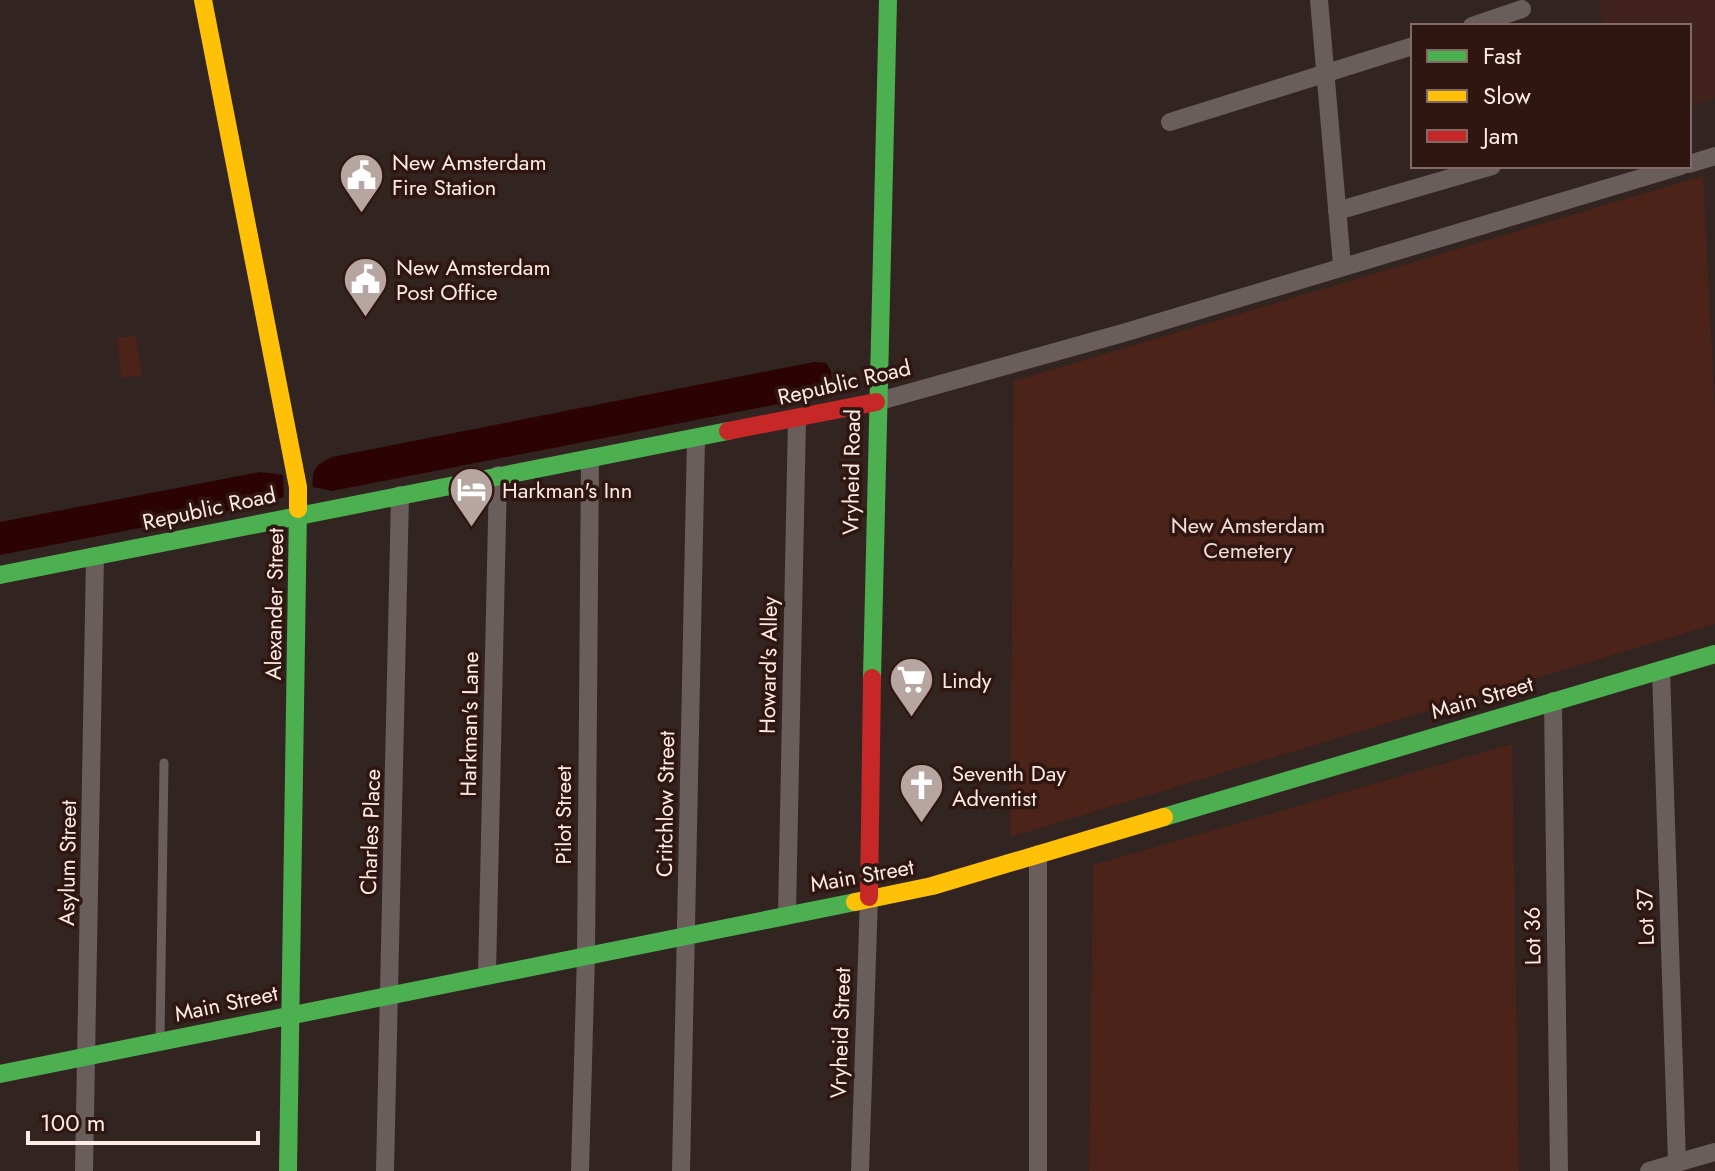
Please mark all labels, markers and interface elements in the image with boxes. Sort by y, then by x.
legend [1411,24,1691,168]
text: Fast [1483,38,1521,73]
text: Slow [1483,78,1531,113]
text: Jam [1480,118,1519,153]
place label: New Amsterdam Fire Station [392,146,547,203]
public building icon: New Amsterdam Fire Station [337,151,385,214]
place label: New Amsterdam Post Office [396,251,551,308]
public building icon: New Amsterdam Post Office [341,256,389,319]
street label: Republic Road [774,351,914,413]
street label: Vryheid Road [834,409,868,535]
hotel icon: Harkman's Inn [447,466,495,529]
place label: Harkman's Inn [502,474,632,506]
street label: Republic Road [139,478,279,538]
park label: New Amsterdam Cemetery [1171,509,1325,566]
street label: Alexander Street [257,527,291,681]
street label: Howard's Alley [751,595,785,734]
street label: Harkman's Lane [452,651,486,797]
supermarket icon: Lindy [887,656,935,719]
place label: Lindy [942,664,992,696]
street label: Main Street [1427,667,1537,727]
street label: Critchlow Street [648,730,682,878]
place label: Seventh Day Adventist [952,757,1066,814]
church icon: Seventh Day Adventist [897,762,945,825]
street label: Pilot Street [547,765,579,865]
street label: Charles Place [352,768,388,896]
street label: Asylum Street [50,799,84,926]
street label: Main Street [808,850,917,900]
street label: Lot 37 [1628,888,1662,946]
street label: Lot 36 [1515,906,1549,966]
street label: Vryheid Street [822,966,858,1099]
street label: Main Street [171,976,281,1030]
scale bar [28,1095,258,1145]
text: 100 m [40,1105,106,1140]

